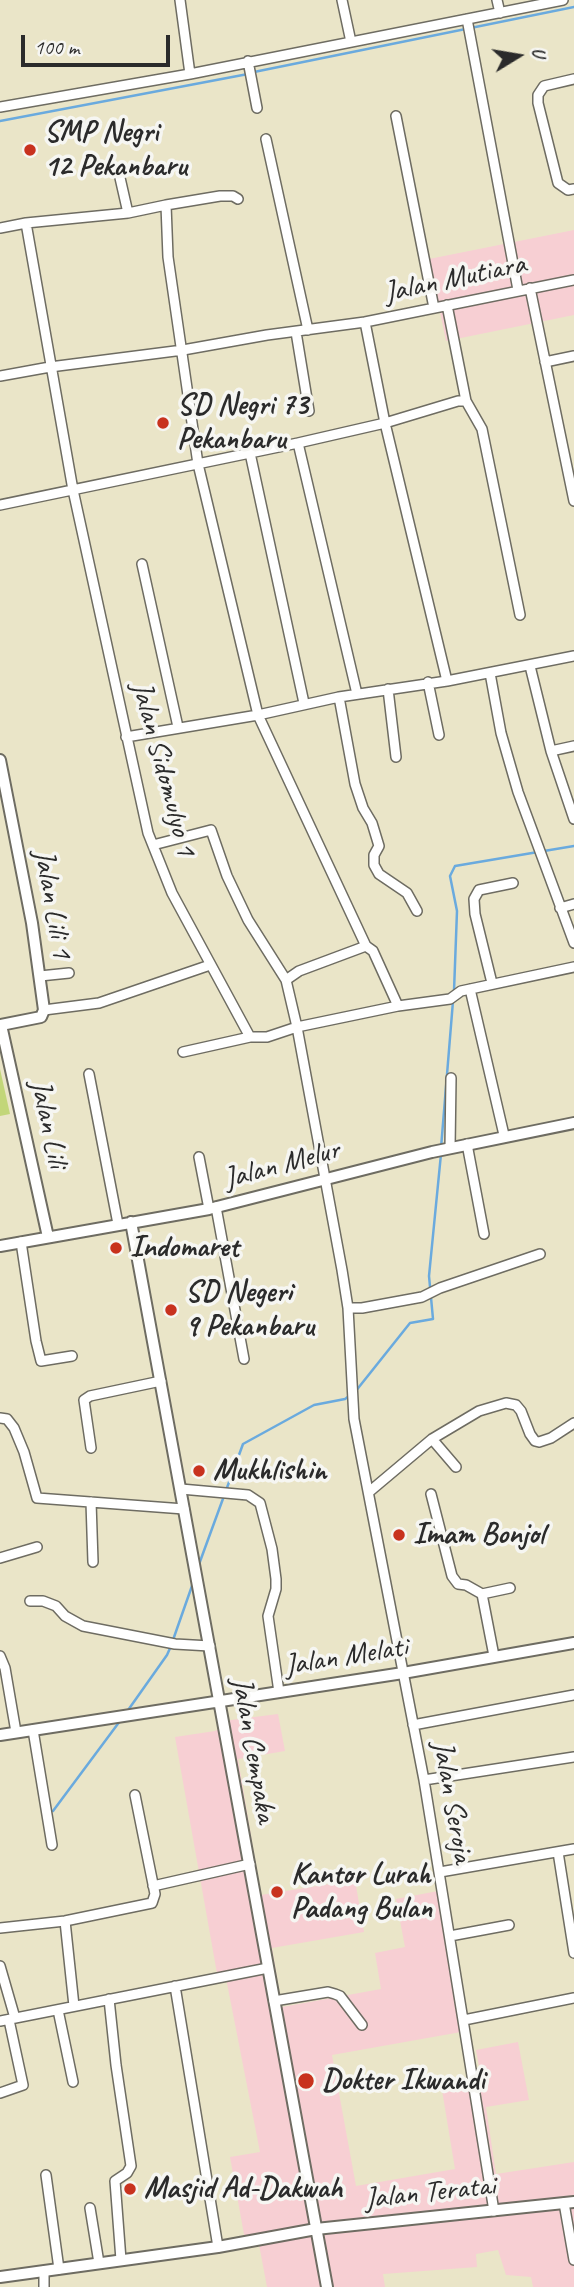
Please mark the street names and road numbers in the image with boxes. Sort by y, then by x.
street label: Jalan Mutiara [381,246,529,312]
street label: Jalan Sidomulyo 1 [122,678,204,860]
street label: Jalan Lili 1 [25,847,79,961]
street label: Jalan Lili [21,1077,75,1171]
street label: Jalan Melur [220,1132,344,1198]
street label: Jalan Melati [282,1630,410,1684]
street label: Jalan Cempaka [222,1674,284,1826]
street label: Jalan Seroja [424,1738,480,1866]
street label: Jalan Teratai [363,2168,497,2218]

